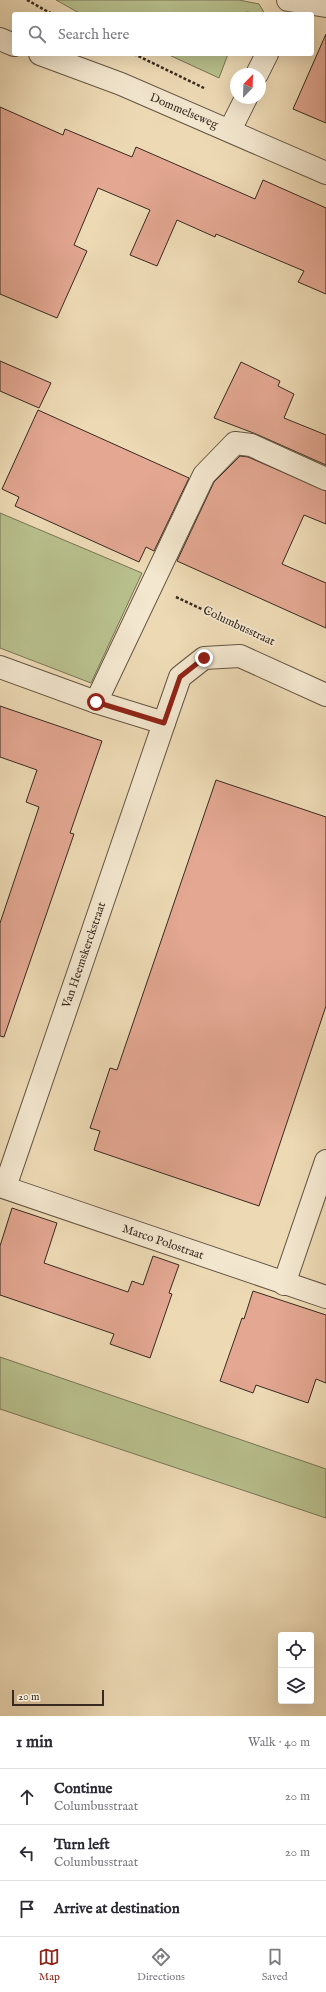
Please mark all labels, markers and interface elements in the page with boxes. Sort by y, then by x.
search box [12,12,314,56]
icon: search [26,23,48,45]
text: Search here [58,25,129,44]
north arrow [230,68,266,104]
street label: Dommelseweg [147,90,221,132]
street label: Columbusstraat [201,603,277,649]
route end [195,649,213,667]
route start [87,693,105,711]
street label: Van Heemskerckstraat [59,900,109,1011]
street label: Marco Polostraat [120,1221,206,1263]
map controls [278,1632,314,1704]
button: locate [278,1632,314,1668]
button: layers [278,1668,314,1704]
scale bar [12,1688,104,1707]
text: 20 m [18,1690,39,1704]
text: 1 min [16,1732,53,1753]
text: Walk · 40 m [248,1734,310,1751]
text: Continue [54,1779,112,1798]
icon: ahead [16,1786,38,1808]
text: 20 m [285,1788,310,1805]
text: Columbusstraat [54,1798,138,1815]
text: Turn left [54,1835,110,1854]
icon: left [16,1842,38,1864]
text: 20 m [285,1844,310,1861]
text: Columbusstraat [54,1854,138,1871]
icon: arrive [16,1898,38,1920]
text: Arrive at destination [54,1899,180,1918]
tab: Map [38,1946,60,1984]
tab: Directions [137,1946,185,1984]
tab: Saved [262,1946,288,1984]

